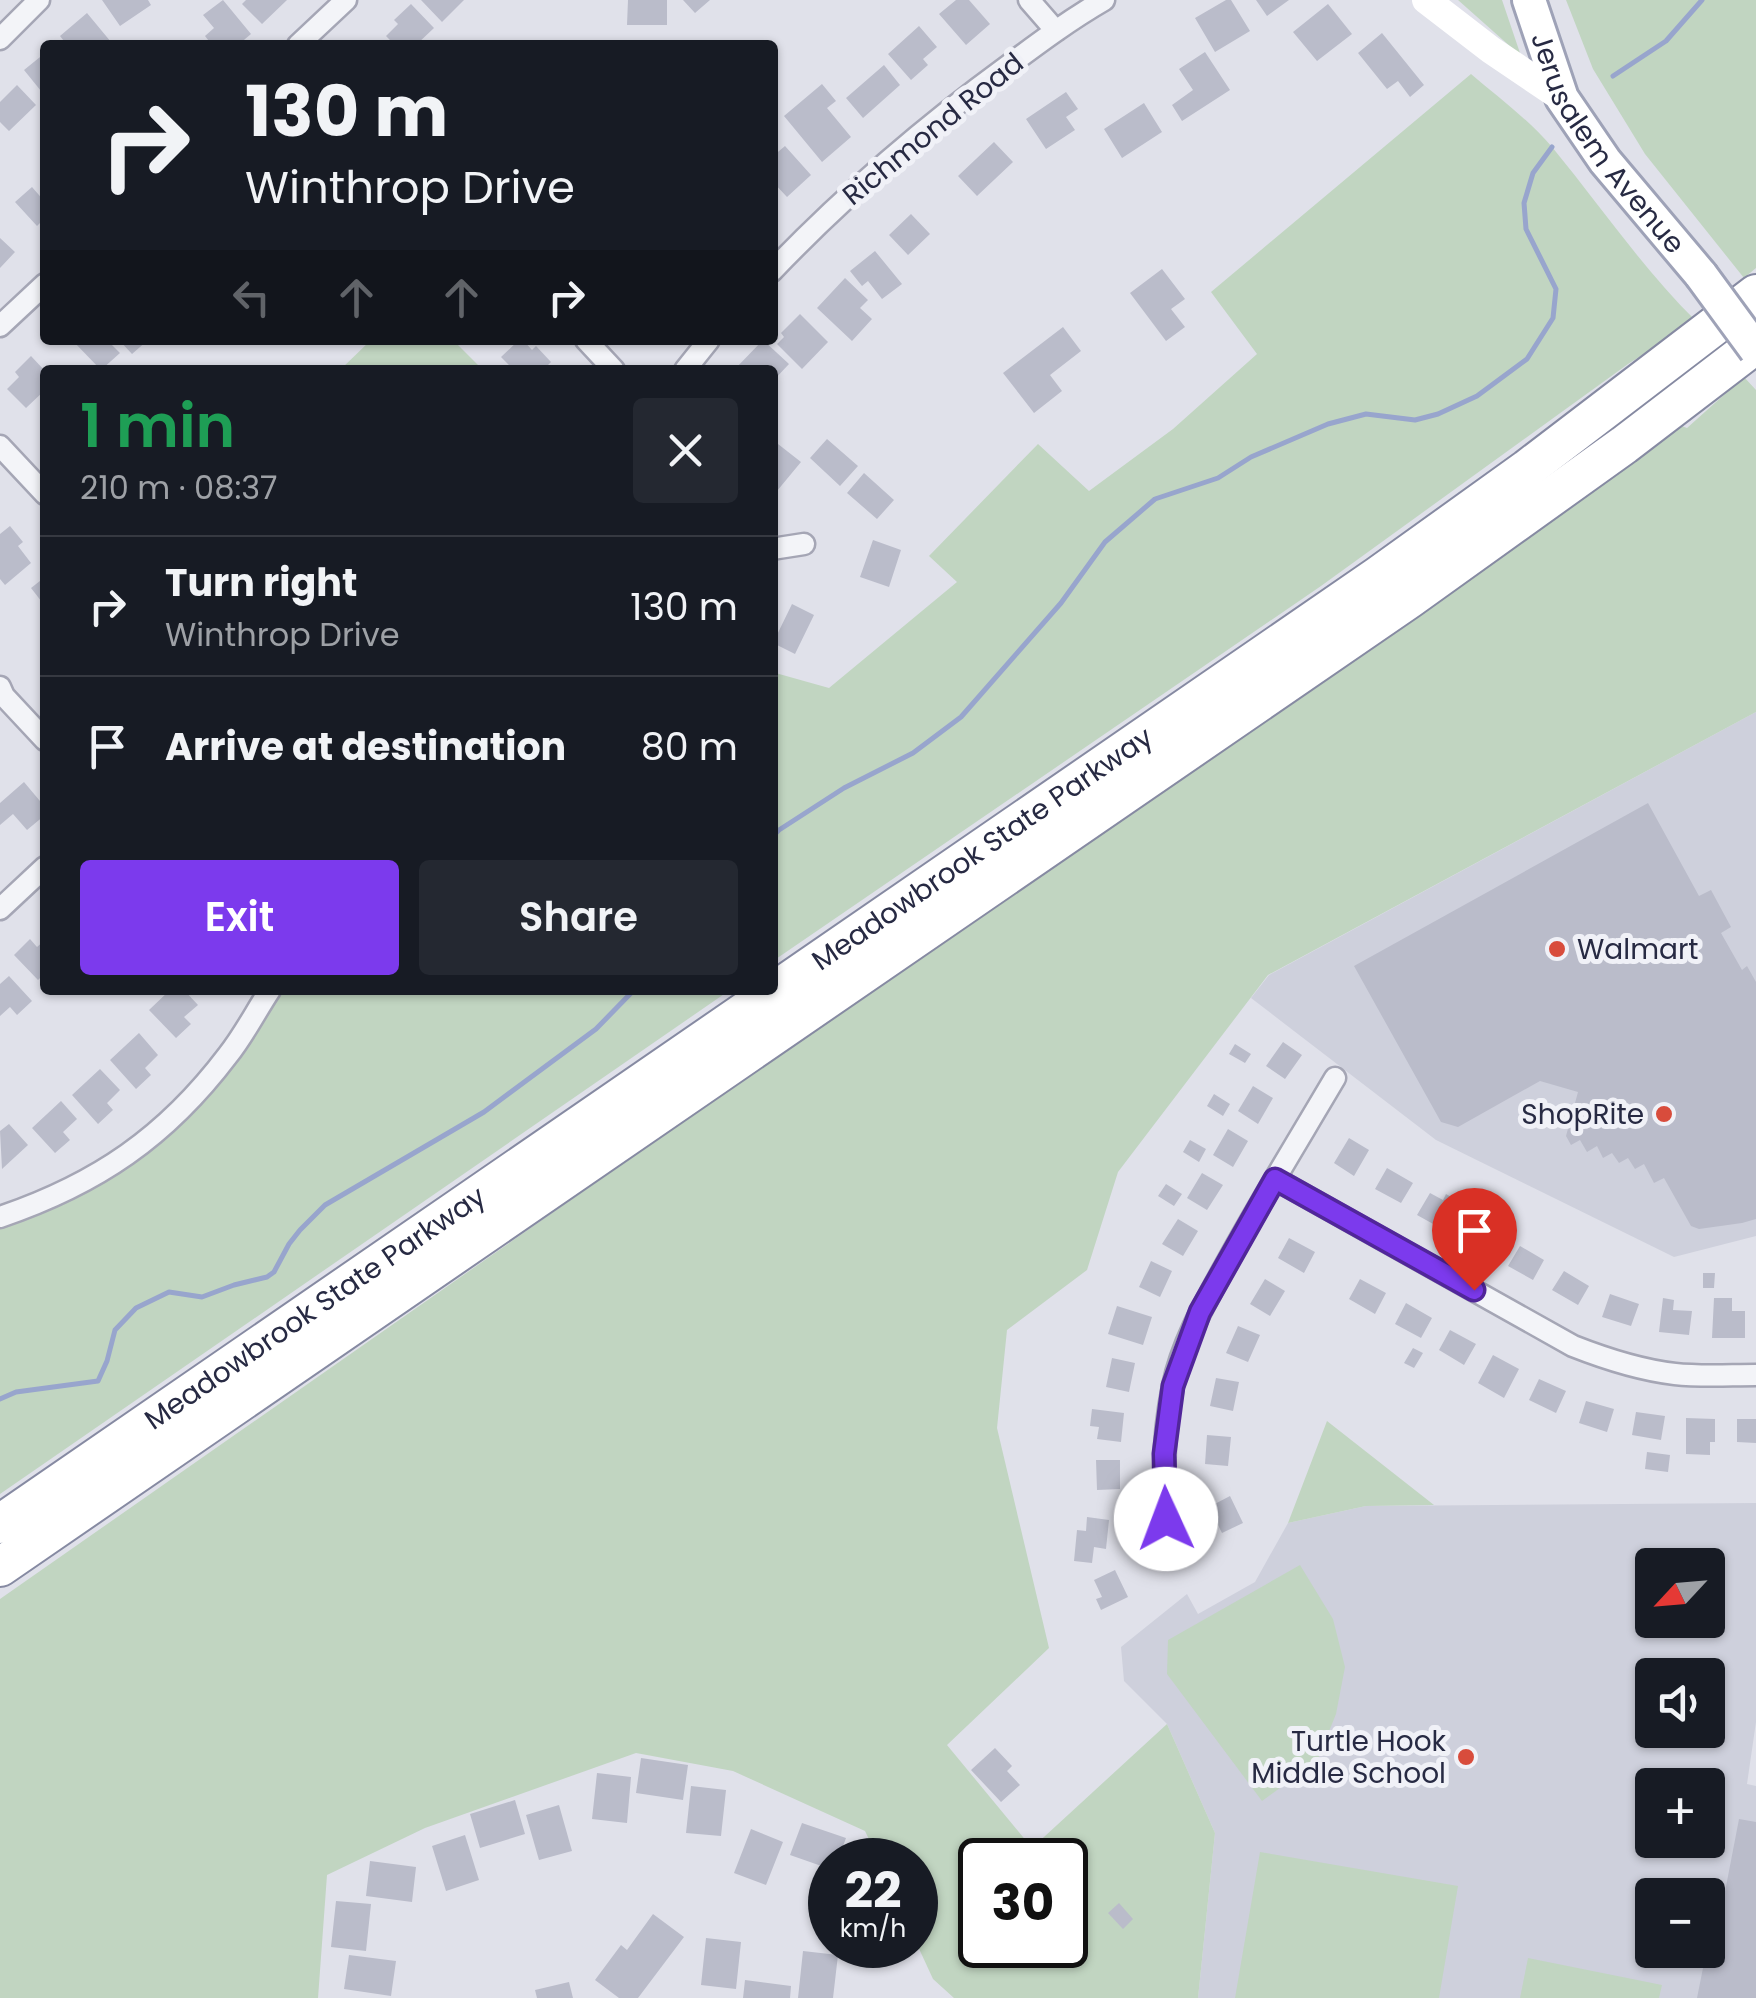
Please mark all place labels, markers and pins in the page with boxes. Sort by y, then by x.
place label: Walmart [1577,930,1699,969]
marker: Walmart [1546,938,1568,960]
place label: ShopRite [1521,1095,1644,1134]
marker: ShopRite [1653,1103,1675,1125]
pin [1432,1188,1517,1291]
place label: Turtle Hook Middle School [1251,1722,1447,1793]
marker: Turtle Hook Middle School [1455,1746,1477,1768]

